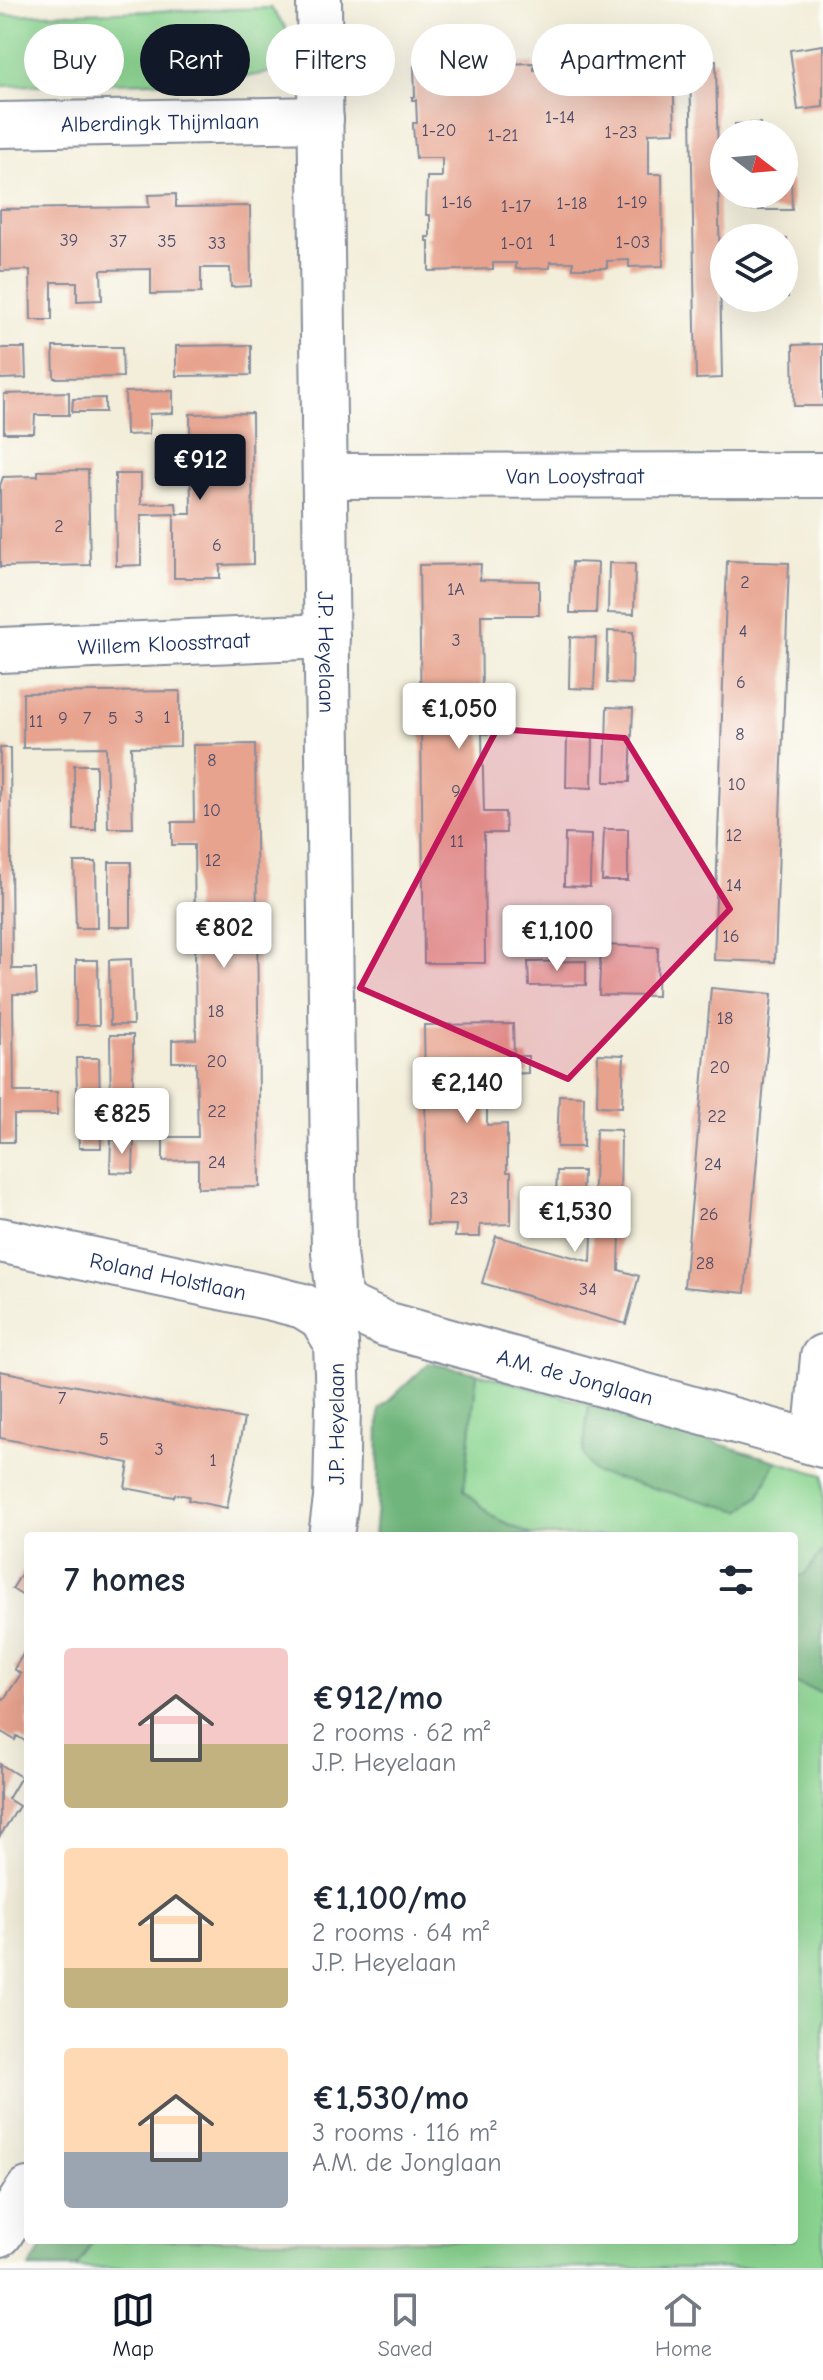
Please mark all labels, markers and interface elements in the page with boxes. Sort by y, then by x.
chip: Buy [24,24,124,96]
chip: Rent [140,24,250,96]
chip: Filters [266,24,395,96]
chip: New [411,24,516,96]
chip: Apartment [532,24,713,96]
house number: 1-14 [545,107,575,128]
street label: Alberdingk Thijmlaan [61,108,259,138]
house number: 1-20 [422,120,456,141]
north arrow [710,120,798,208]
map controls [710,120,798,312]
house number: 1-23 [605,122,637,143]
house number: 1-21 [488,125,518,146]
house number: 1-16 [441,192,473,213]
house number: 1-19 [616,192,648,213]
house number: 1-18 [557,193,587,214]
house number: 1-17 [501,196,531,217]
button: layers [710,224,798,312]
house number: 39 [60,230,78,251]
house number: 1 [548,230,556,251]
house number: 37 [109,231,127,252]
house number: 35 [158,231,176,252]
house number: 1-03 [616,232,650,253]
house number: 33 [208,233,226,254]
house number: 1-01 [501,233,533,254]
pin: €912 [153,434,247,502]
text: €912 [173,445,227,475]
street label: Van Looystraat [506,463,645,490]
house number: 2 [54,516,64,537]
house number: 6 [212,535,222,556]
house number: 2 [740,572,750,593]
house number: 1A [447,579,465,600]
street label: J.P. Heyelaan [312,591,340,713]
house number: 4 [739,621,747,642]
street label: Willem Kloosstraat [77,627,251,661]
house number: 3 [451,630,461,651]
house number: 6 [736,672,746,693]
pin: €1,050 [394,683,524,751]
text: €1,050 [421,694,497,724]
house number: 3 [134,707,144,728]
house number: 1 [163,707,171,728]
house number: 9 [58,708,68,729]
house number: 7 [83,708,92,729]
house number: 5 [108,708,118,729]
house number: 11 [29,711,43,732]
house number: 8 [735,724,745,745]
house number: 8 [207,750,217,771]
house number: 10 [728,774,746,795]
house number: 9 [451,781,461,802]
house number: 10 [203,800,221,821]
house number: 12 [726,825,742,846]
house number: 11 [450,831,464,852]
house number: 12 [205,850,221,871]
house number: 14 [726,875,742,896]
pin: €802 [177,902,271,970]
pin: €1,100 [492,905,622,973]
text: €802 [194,913,254,943]
text: €1,100 [520,916,594,946]
house number: 16 [723,926,739,947]
house number: 18 [208,1001,224,1022]
house number: 18 [717,1008,733,1029]
house number: 20 [207,1051,227,1072]
pin: €2,140 [402,1057,532,1125]
house number: 20 [710,1057,730,1078]
text: €2,140 [431,1068,503,1098]
pin: €825 [75,1088,169,1156]
text: €825 [93,1099,151,1129]
house number: 22 [208,1101,226,1122]
house number: 22 [708,1106,726,1127]
house number: 24 [208,1152,226,1173]
house number: 24 [704,1154,722,1175]
pin: €1,530 [510,1186,640,1254]
house number: 23 [450,1188,468,1209]
text: €1,530 [538,1197,612,1227]
house number: 26 [699,1204,719,1225]
street label: Roland Holstlaan [87,1248,249,1306]
house number: 28 [696,1253,714,1274]
house number: 34 [579,1279,597,1300]
street label: A.M. de Jonglaan [494,1344,656,1411]
street label: J.P. Heyelaan [324,1363,350,1485]
house number: 7 [58,1388,67,1409]
house number: 5 [99,1429,109,1450]
house number: 3 [154,1439,164,1460]
house number: 1 [209,1450,217,1471]
icon: filters [714,1558,758,1602]
text: 7 homes [64,1560,185,1600]
text: €912/mo [312,1678,443,1718]
icon: home [128,1680,224,1776]
text: 2 rooms · 62 m² [312,1718,490,1748]
text: J.P. Heyelaan [312,1748,456,1778]
text: €1,100/mo [312,1878,467,1918]
icon: home [128,1880,224,1976]
text: 2 rooms · 64 m² [312,1918,489,1948]
text: J.P. Heyelaan [312,1948,456,1978]
text: €1,530/mo [312,2078,469,2118]
icon: home [128,2080,224,2176]
text: 3 rooms · 116 m² [312,2118,497,2148]
text: A.M. de Jonglaan [312,2148,502,2178]
tab: Map [111,2288,155,2362]
tab: Saved [378,2288,433,2362]
tab: Home [655,2288,712,2362]

